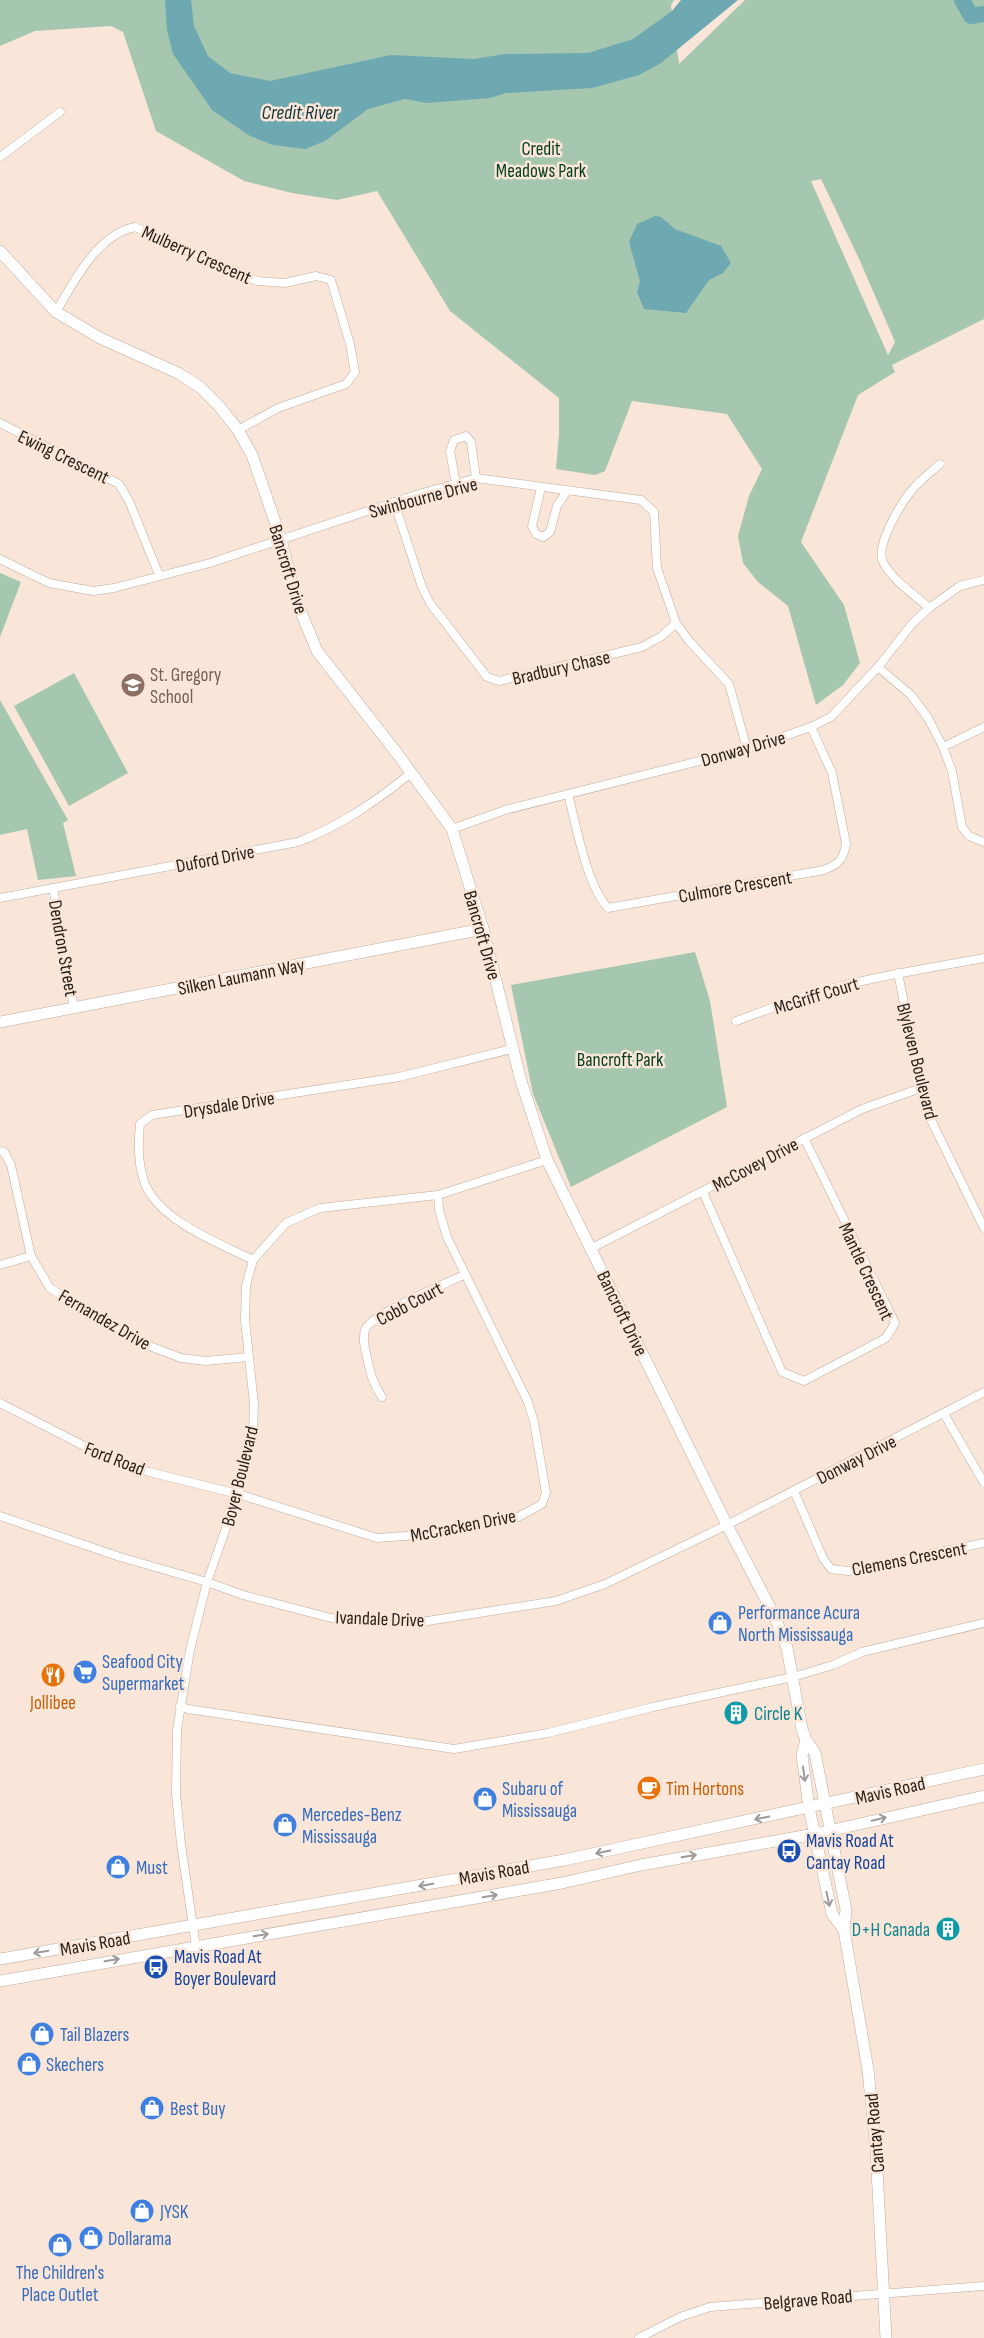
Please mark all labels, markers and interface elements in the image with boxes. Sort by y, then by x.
water label: Credit River [262,101,340,125]
park label: Credit Meadows Park [496,138,587,183]
street label: Mulberry Crescent [138,221,255,290]
street label: Ewing Crescent [14,425,113,489]
street label: Swinbourne Drive [367,473,480,524]
street label: Bancroft Drive [263,522,312,617]
street label: Bradbury Chase [510,646,613,691]
place label: St. Gregory School [150,664,222,709]
school or university icon: St. Gregory School [120,672,146,698]
street label: Donway Drive [699,726,788,772]
street label: Duford Drive [174,841,257,878]
street label: Culmore Crescent [677,866,794,909]
street label: Bancroft Drive [458,888,505,983]
street label: Dendron Street [43,898,82,998]
street label: Silken Laumann Way [176,954,307,1001]
street label: McGriff Court [771,973,862,1020]
street label: Blyleven Boulevard [891,1001,942,1122]
park label: Bancroft Park [577,1049,664,1072]
street label: Drysdale Drive [182,1087,276,1124]
street label: McCovey Drive [709,1133,803,1198]
street label: Mantle Crescent [833,1219,898,1324]
street label: Bancroft Drive [591,1267,652,1360]
street label: Cobb Court [372,1277,447,1331]
street label: Fernandez Drive [54,1285,154,1356]
street label: Boyer Boulevard [217,1424,264,1529]
street label: Donway Drive [813,1430,900,1490]
street label: Ford Road [81,1437,148,1481]
street label: McCracken Drive [409,1505,518,1548]
street label: Clemens Crescent [850,1537,969,1582]
place label: Performance Acura North Mississauga [738,1602,860,1647]
street label: Ivandale Drive [335,1606,425,1633]
shop icon: Performance Acura North Mississauga [707,1610,733,1636]
place label: Seafood City Supermarket [102,1651,185,1696]
supermarket icon: Seafood City Supermarket [72,1659,98,1685]
restaurant icon: Jollibee [40,1662,66,1688]
place label: Jollibee [29,1692,76,1715]
building icon: Circle K [723,1700,749,1726]
place label: Circle K [754,1703,803,1726]
one-way arrow [799,1765,809,1781]
street label: Mavis Road [853,1772,927,1811]
cafe icon: Tim Hortons [636,1775,662,1801]
place label: Subaru of Mississauga [502,1778,577,1823]
place label: Tim Hortons [666,1778,744,1801]
shop icon: Subaru of Mississauga [472,1786,498,1812]
place label: Mercedes-Benz Mississauga [302,1804,402,1849]
shop icon: Mercedes-Benz Mississauga [272,1812,298,1838]
one-way arrow [754,1814,770,1823]
one-way arrow [870,1814,886,1823]
place label: Mavis Road At Cantay Road [806,1830,894,1875]
bus stop icon: Mavis Road At Cantay Road [776,1838,802,1864]
one-way arrow [595,1848,611,1857]
one-way arrow [680,1851,696,1861]
shop icon: Must [105,1854,131,1880]
street label: Mavis Road [457,1856,531,1891]
place label: Must [136,1857,168,1880]
one-way arrow [418,1880,434,1890]
one-way arrow [482,1890,498,1900]
one-way arrow [824,1890,834,1906]
building icon: D+H Canada [935,1916,961,1942]
place label: D+H Canada [852,1919,930,1942]
street label: Mavis Road [58,1927,132,1962]
one-way arrow [253,1930,269,1940]
place label: Mavis Road At Boyer Boulevard [174,1946,276,1991]
one-way arrow [33,1948,49,1957]
bus stop icon: Mavis Road At Boyer Boulevard [143,1954,169,1980]
one-way arrow [104,1955,120,1965]
shop icon: Tail Blazers [29,2021,55,2047]
place label: Tail Blazers [60,2024,130,2047]
shop icon: Skechers [16,2051,42,2077]
place label: Skechers [46,2054,104,2077]
street label: Cantay Road [861,2092,890,2173]
shop icon: Best Buy [139,2095,165,2121]
place label: Best Buy [170,2098,226,2121]
shop icon: JYSK [129,2198,155,2224]
place label: JYSK [159,2201,189,2224]
shop icon: Dollarama [78,2225,104,2251]
place label: Dollarama [108,2228,172,2251]
shop icon: The Children's Place Outlet [47,2232,73,2258]
place label: The Children's Place Outlet [16,2262,105,2307]
street label: Belgrave Road [763,2285,853,2316]

